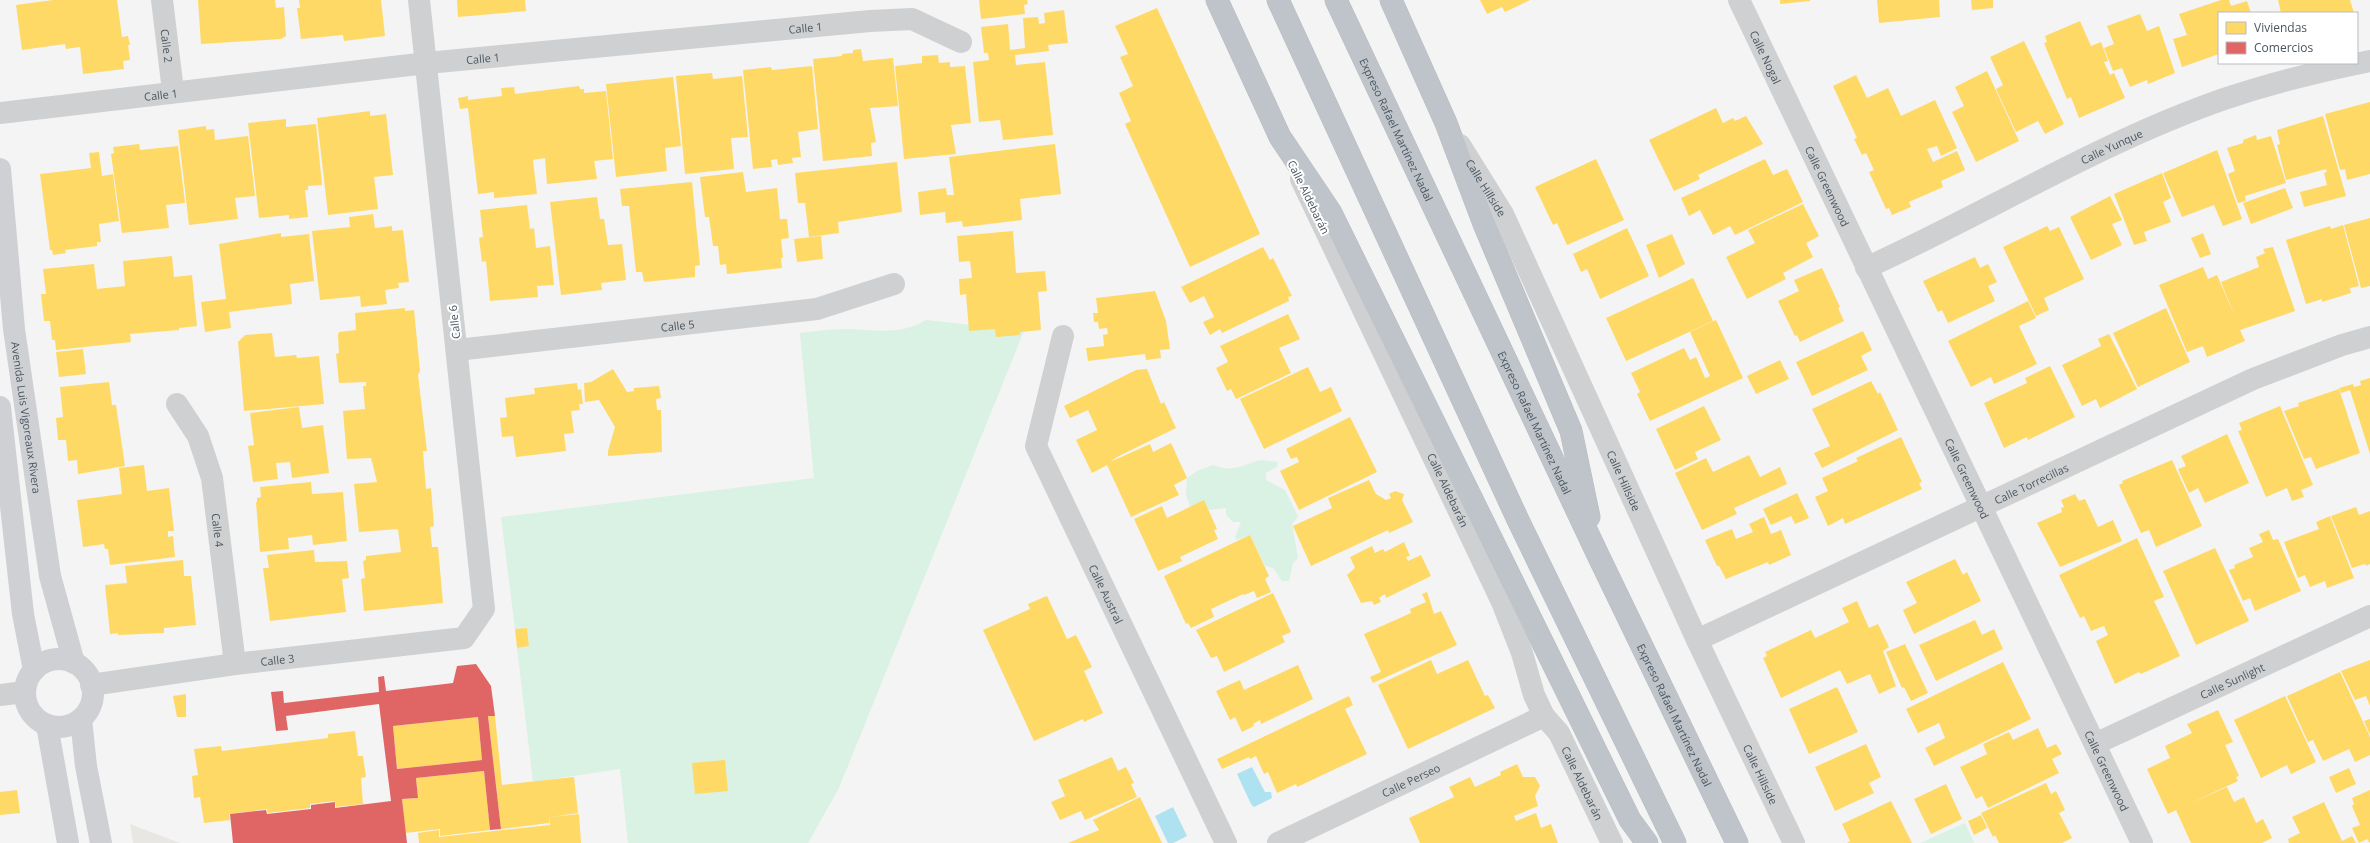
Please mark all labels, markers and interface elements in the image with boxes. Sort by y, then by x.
legend [2218,12,2358,64]
street label: Calle 1 [788,18,823,36]
text: Viviendas [2254,19,2307,36]
street label: Calle 2 [158,28,177,63]
street label: Calle Nogal [1747,28,1785,86]
text: Comercios [2254,39,2314,56]
street label: Calle 1 [465,49,500,67]
street label: Expreso Rafael Martínez Nadal [1357,55,1437,203]
street label: Calle 1 [143,85,179,104]
street label: Calle Yunque [2078,125,2145,167]
street label: Calle Greenwood [1802,143,1854,229]
street label: Calle Hillside [1463,156,1510,219]
street label: Calle Aldebarán [1285,158,1333,236]
street label: Calle 6 [445,304,463,340]
street label: Calle 5 [660,316,695,334]
street label: Avenida Luis Vigoreaux Rivera [8,341,45,494]
street label: Expreso Rafael Martínez Nadal [1495,348,1576,496]
street label: Calle Greenwood [1942,435,1993,521]
street label: Calle Hillside [1604,448,1645,513]
street label: Calle Aldebarán [1425,450,1473,529]
street label: Calle Torrecillas [1991,459,2071,507]
street label: Calle 4 [209,512,228,549]
street label: Calle Austral [1086,562,1127,626]
street label: Expreso Rafael Martínez Nadal [1634,641,1716,789]
street label: Calle 3 [259,650,295,669]
street label: Calle Sunlight [2197,659,2267,702]
street label: Calle Greenwood [2082,728,2133,813]
street label: Calle Hillside [1740,741,1782,807]
street label: Calle Aldebarán [1559,743,1607,822]
street label: Calle Perseo [1379,759,1443,800]

